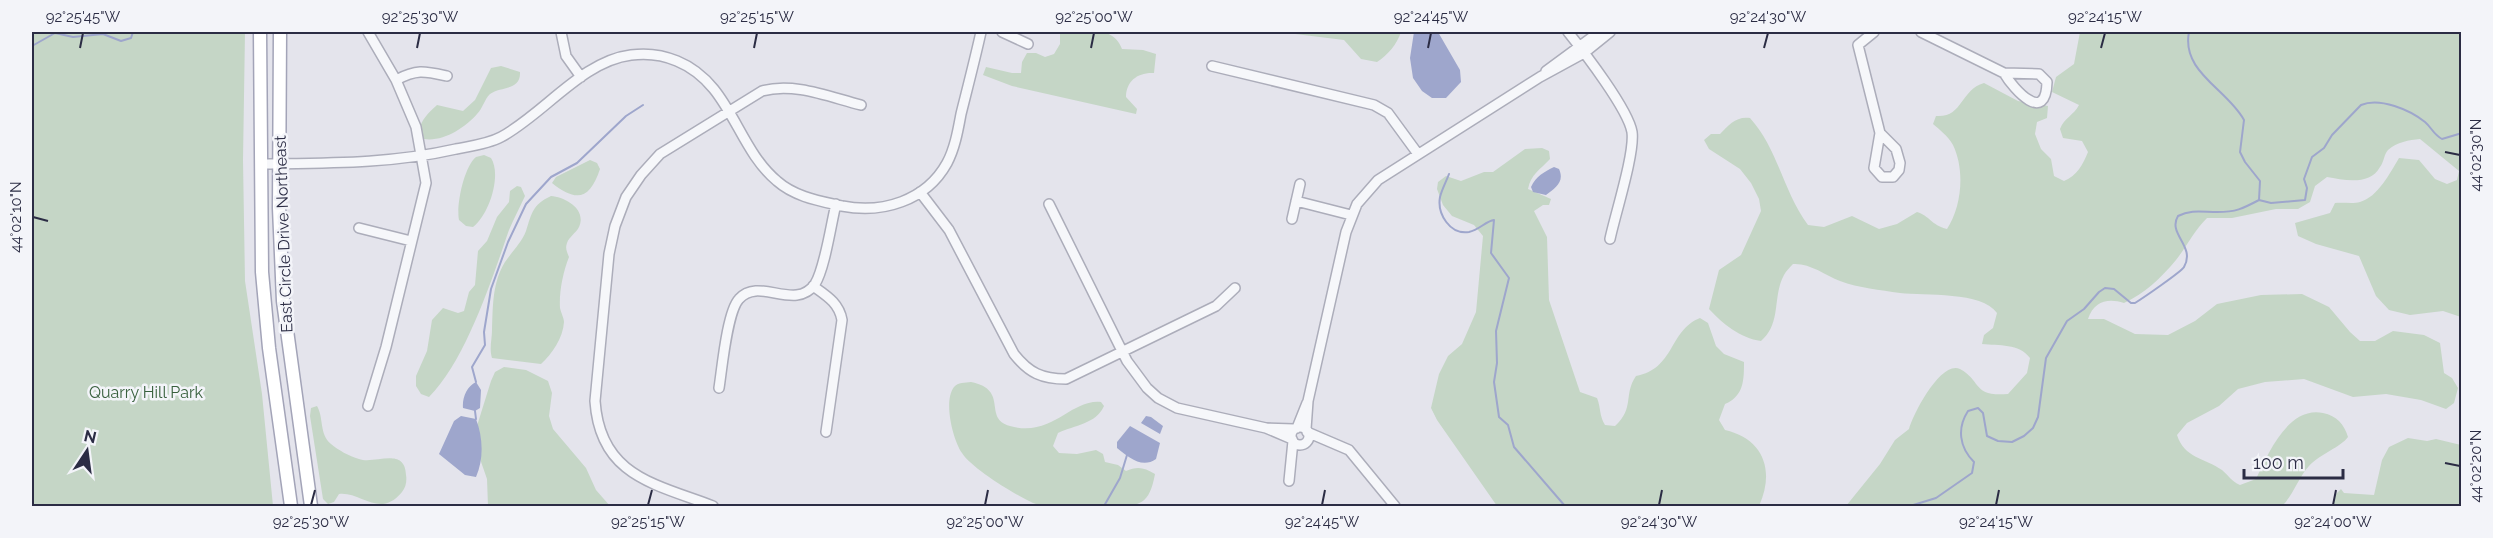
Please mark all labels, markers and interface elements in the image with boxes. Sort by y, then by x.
text: 92°25'45"W [46,8,121,26]
text: 92°25'30"W [382,8,459,26]
text: 92°25'15"W [720,8,794,26]
text: 92°25'00"W [1055,8,1133,26]
text: 92°24'45"W [1394,8,1469,26]
text: 92°24'30"W [1730,8,1806,26]
text: 92°24'15"W [2068,8,2142,26]
text: 44°02'30"N [2467,119,2485,191]
street label: East Circle Drive Northeast [271,134,296,333]
text: 44°02'10"N [7,181,25,253]
park label: Quarry Hill Park [89,383,204,402]
north arrow [57,421,117,481]
text: N [82,426,98,448]
text: 44°02'20"N [2467,430,2485,502]
scale bar [2244,442,2343,480]
text: 100 m [2253,452,2304,473]
text: 92°25'30"W [273,513,350,531]
text: 92°25'15"W [611,513,685,531]
text: 92°25'00"W [946,513,1024,531]
text: 92°24'45"W [1285,513,1360,531]
text: 92°24'30"W [1621,513,1697,531]
text: 92°24'15"W [1959,513,2033,531]
text: 92°24'00"W [2294,513,2372,531]

